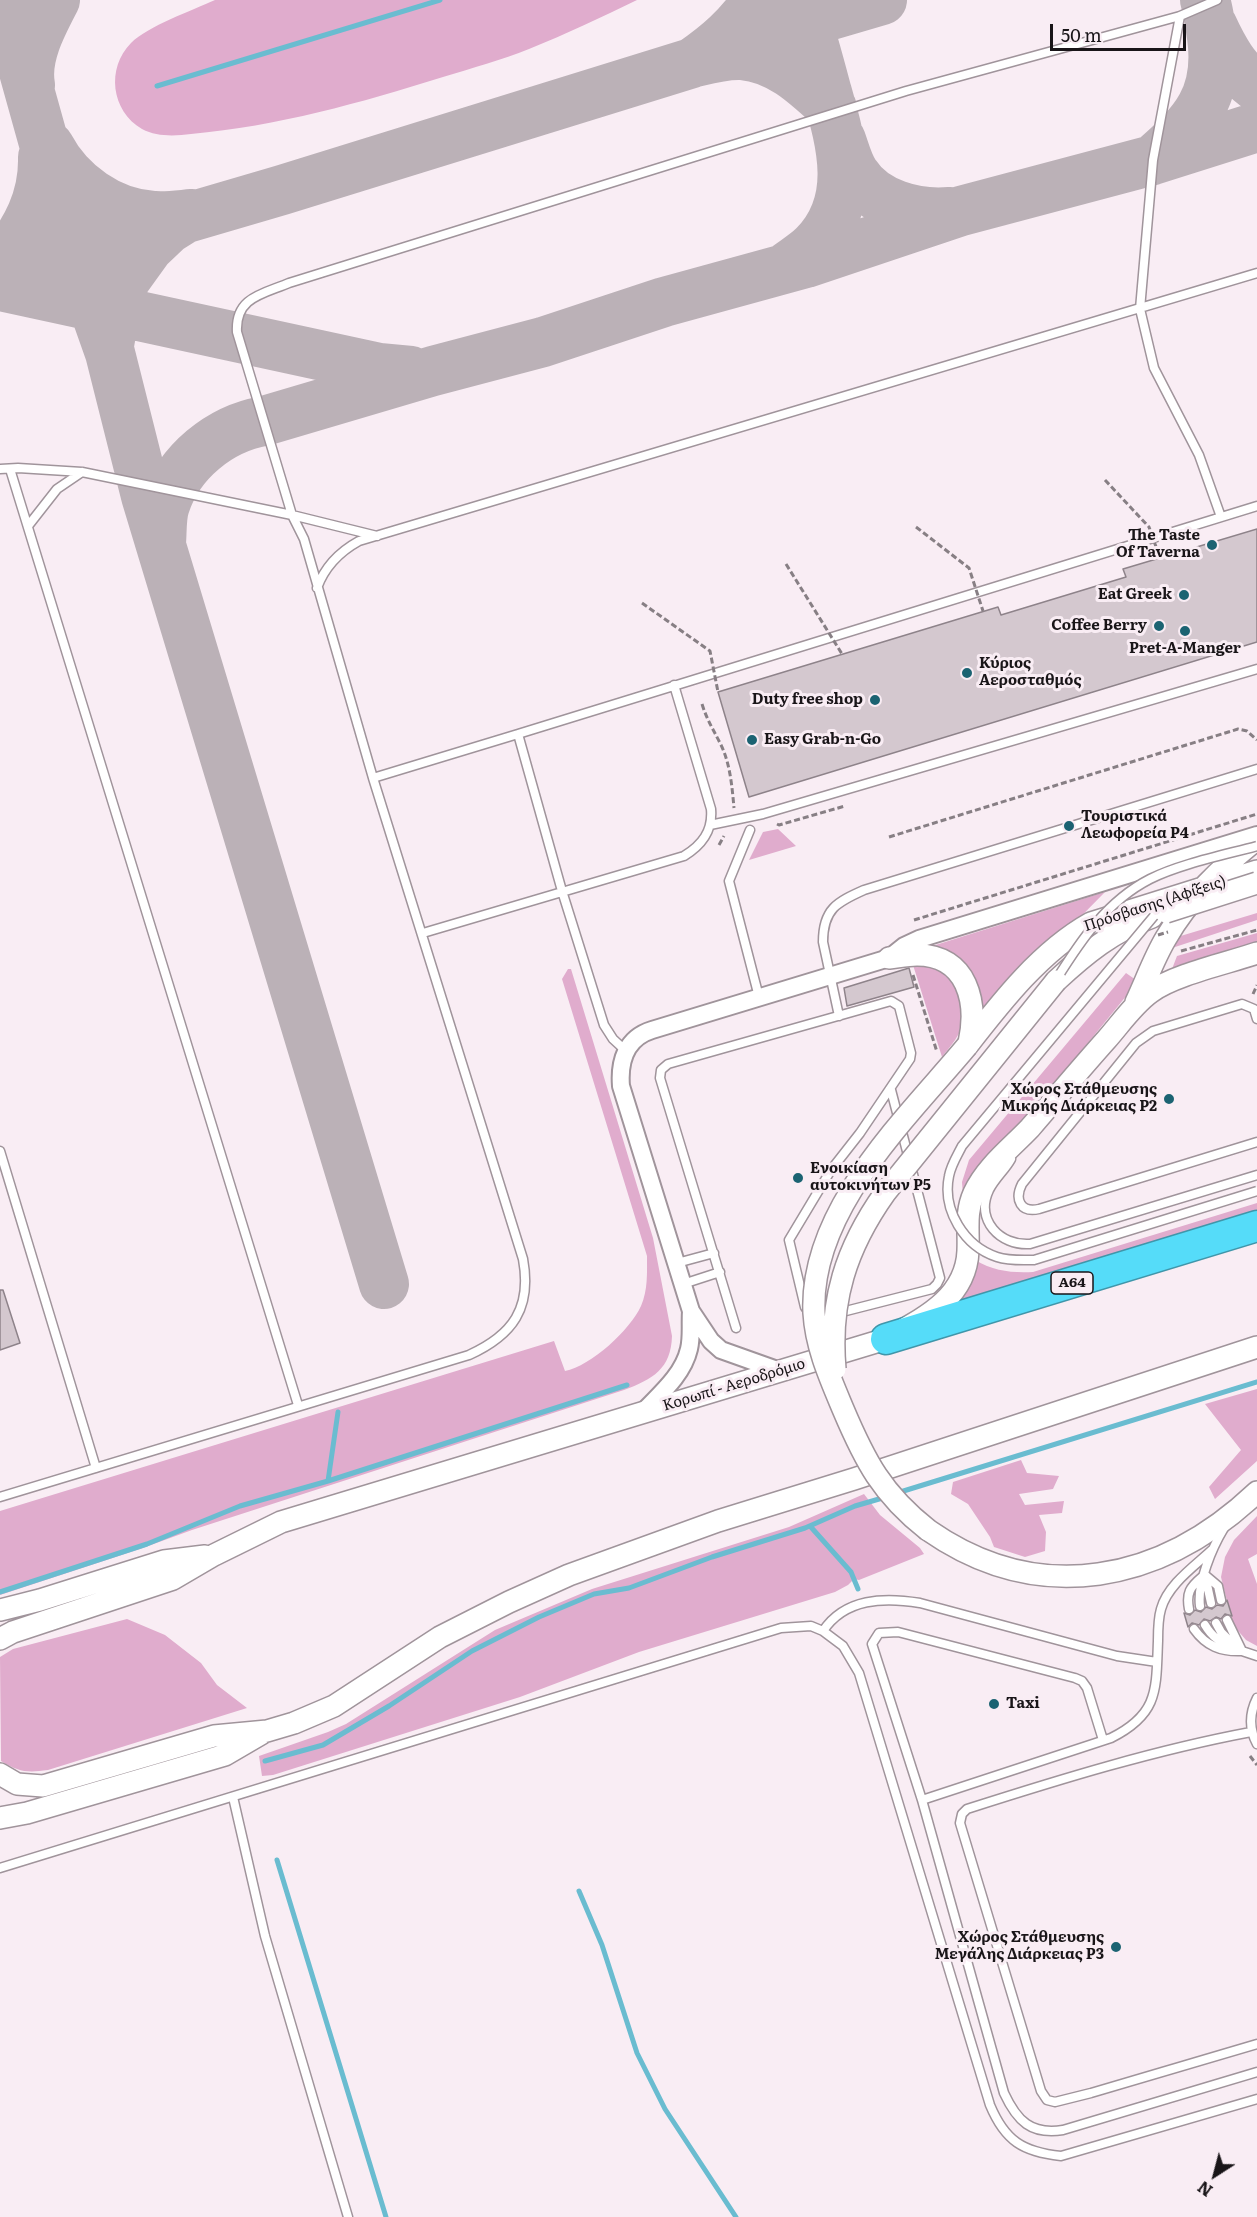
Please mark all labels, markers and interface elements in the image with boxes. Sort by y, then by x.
scale bar [1053,12,1190,50]
text: 50 m [1061,21,1102,48]
place label: The Taste Of Taverna [1116,527,1200,562]
marker: The Taste Of Taverna [1205,538,1219,552]
place label: Eat Greek [1098,586,1172,604]
marker: Eat Greek [1177,588,1191,602]
place label: Coffee Berry [1051,617,1147,635]
marker: Coffee Berry [1152,619,1166,633]
marker: Pret-A-Manger [1178,624,1192,638]
place label: Pret-A-Manger [1129,640,1241,658]
place label: Κύριος Αεροσταθμός [979,655,1081,690]
marker: Κύριος Αεροσταθμός [960,666,974,680]
place label: Duty free shop [752,691,863,709]
marker: Duty free shop [868,693,882,707]
place label: Easy Grab-n-Go [764,731,881,749]
marker: Easy Grab-n-Go [745,733,759,747]
place label: Τουριστικά Λεωφορεία P4 [1081,808,1189,843]
marker: Τουριστικά Λεωφορεία P4 [1062,819,1076,833]
street label: Πρόσβασης (Αφίξεις) [1082,872,1228,936]
place label: Χώρος Στάθμευσης Μικρής Διάρκειας P2 [1001,1081,1157,1116]
marker: Χώρος Στάθμευσης Μικρής Διάρκειας P2 [1162,1092,1176,1106]
place label: Ενοικίαση αυτοκινήτων P5 [810,1160,931,1195]
marker: Ενοικίαση αυτοκινήτων P5 [791,1171,805,1185]
road number: Α64 [1051,1272,1093,1294]
street label: Κορωπί - Αεροδρόμιο [661,1355,807,1415]
place label: Taxi [1006,1695,1040,1713]
marker: Taxi [987,1697,1001,1711]
place label: Χώρος Στάθμευσης Μεγάλης Διάρκειας P3 [935,1929,1104,1964]
marker: Χώρος Στάθμευσης Μεγάλης Διάρκειας P3 [1109,1940,1123,1954]
north arrow [1185,2145,1245,2205]
text: N [1192,2176,1217,2203]

